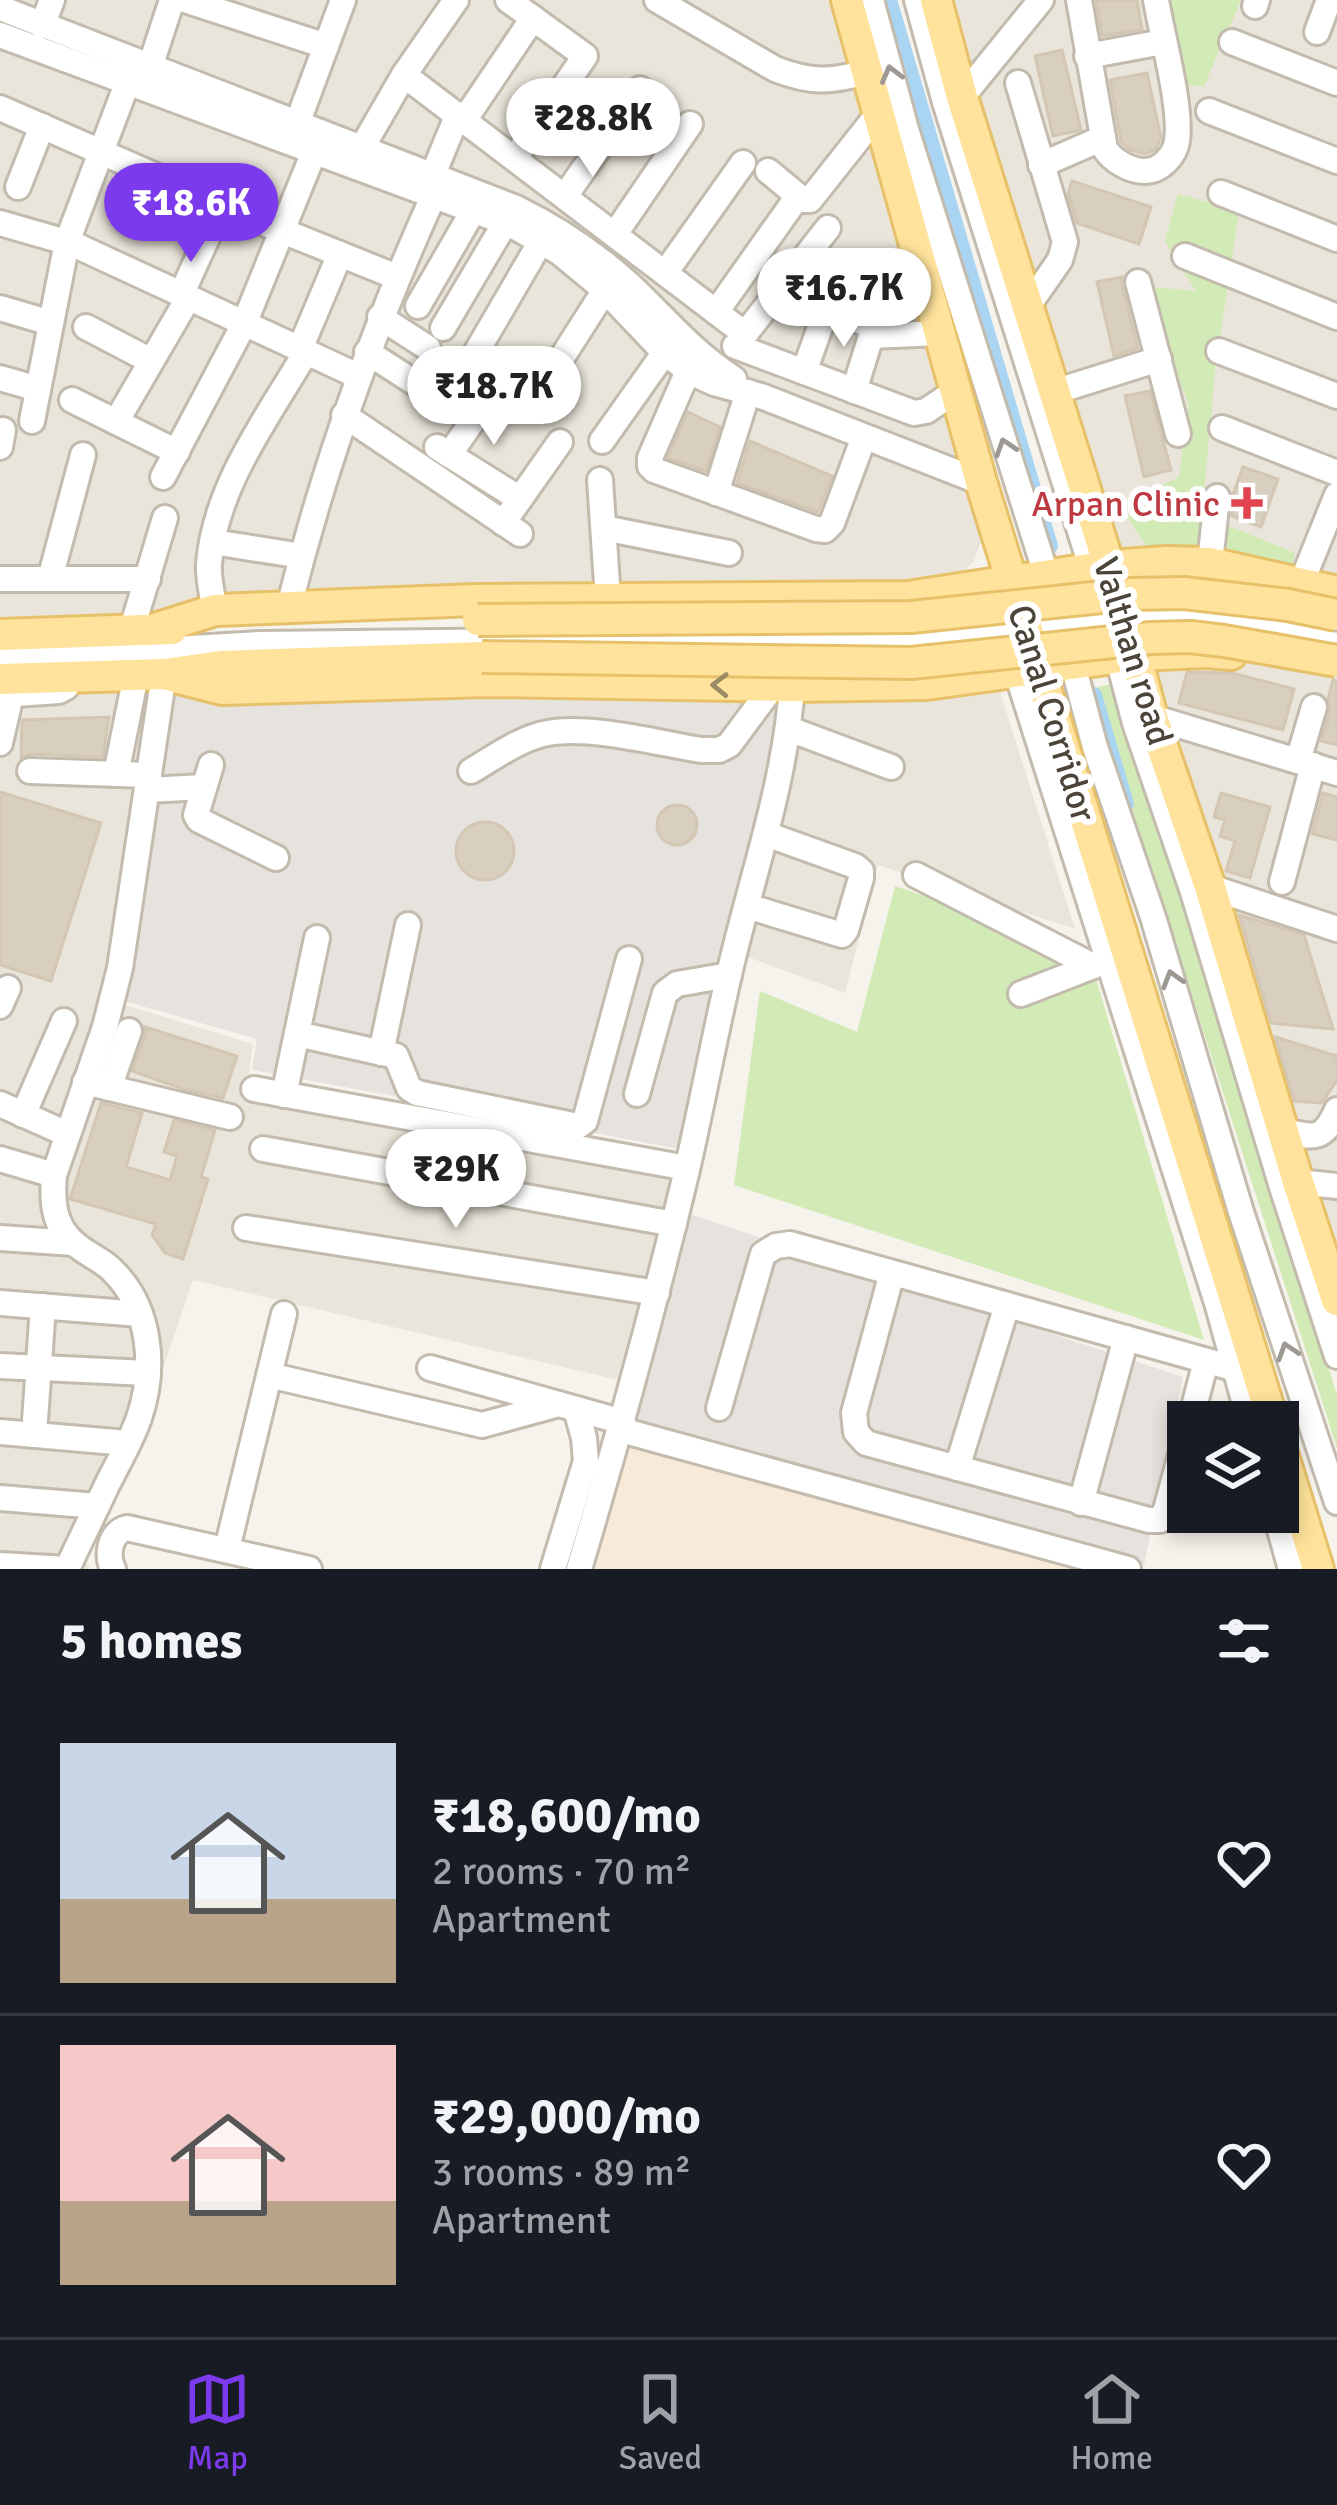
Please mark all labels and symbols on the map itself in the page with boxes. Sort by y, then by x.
one-way arrow [880,64,905,85]
pin: ₹28.8K [495,78,691,180]
pin: ₹18.6K [93,163,289,265]
pin: ₹16.7K [746,248,942,350]
pin: ₹18.7K [396,346,592,448]
one-way arrow [994,437,1019,458]
place label: Arpan Clinic [1032,482,1220,527]
marker: Arpan Clinic [1231,487,1263,519]
street label: Valthan road [1083,552,1182,751]
street label: Canal Corridor [997,600,1106,828]
one-way arrow [710,672,728,698]
one-way arrow [1161,969,1186,990]
pin: ₹29K [385,1129,527,1231]
one-way arrow [1277,1341,1302,1362]

